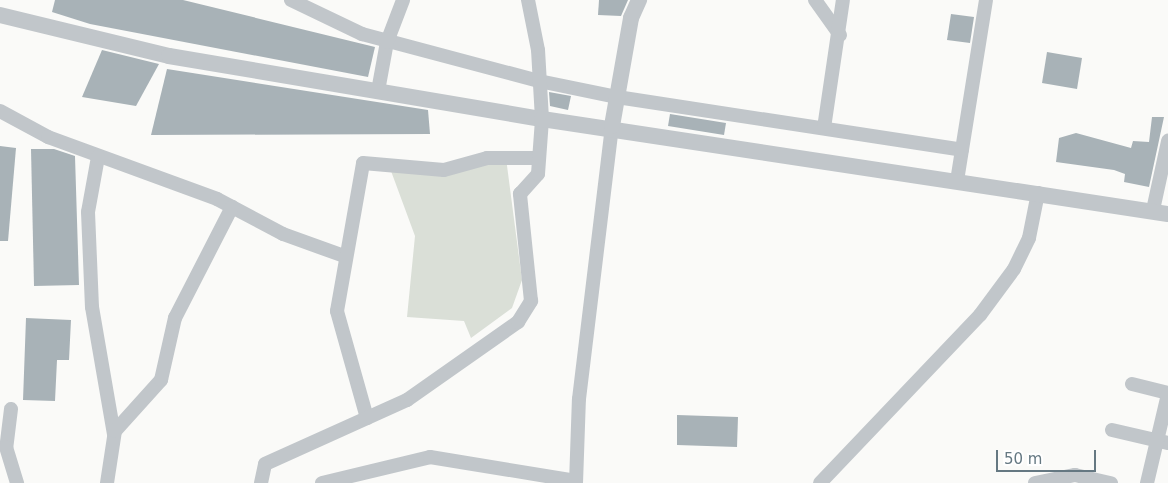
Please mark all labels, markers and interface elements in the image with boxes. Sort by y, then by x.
scale bar [998,440,1098,472]
text: 50 m [1004,450,1042,468]

